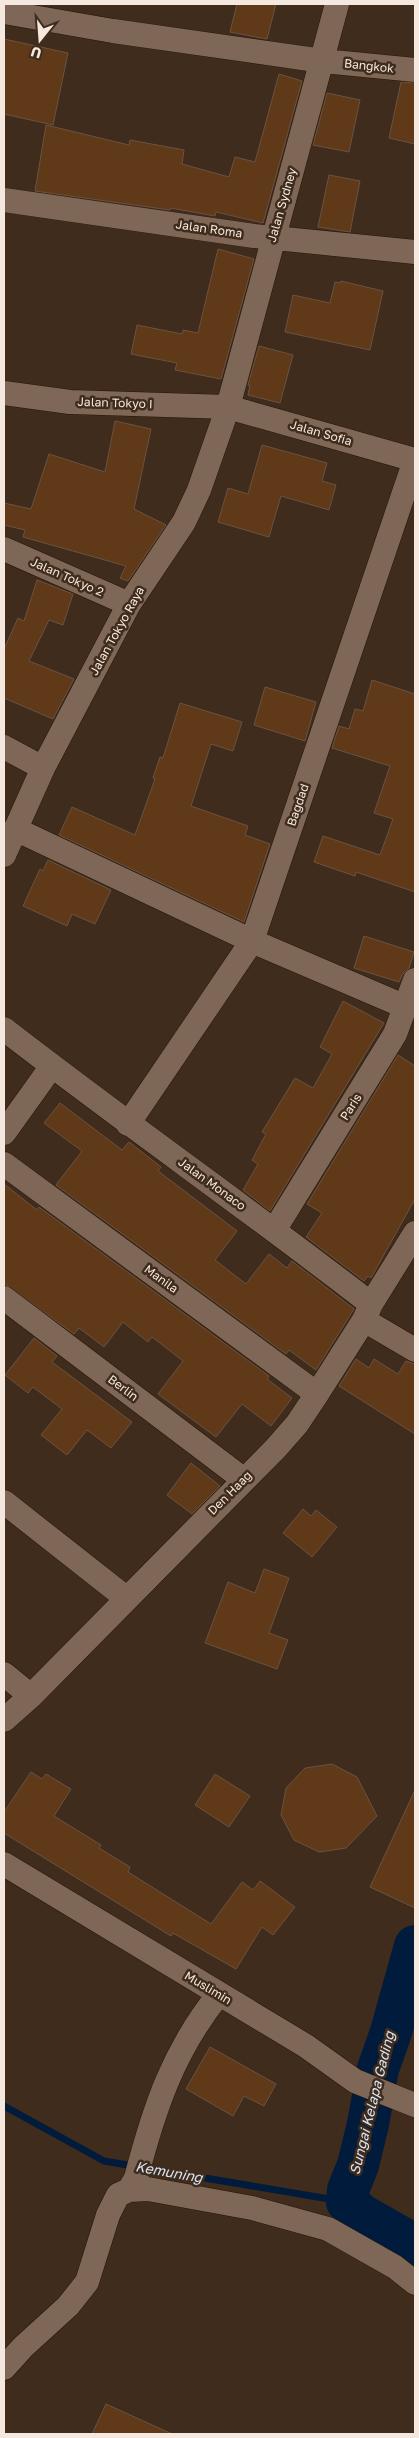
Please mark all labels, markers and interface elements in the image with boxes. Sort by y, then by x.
north arrow [15,15,65,65]
text: U [29,43,43,63]
street label: Bangkok [343,55,395,76]
street label: Jalan Sydney [264,166,299,244]
street label: Jalan Roma [175,216,243,241]
street label: Jalan Tokyo I [77,394,153,411]
street label: Jalan Sofia [289,417,354,448]
street label: Jalan Tokyo 2 [28,554,106,599]
street label: Jalan Tokyo Raya [86,584,147,678]
street label: Bagdad [283,782,312,828]
street label: Paris [337,1091,365,1123]
street label: Jalan Monaco [176,1154,249,1213]
street label: Manila [141,1261,181,1296]
street label: Berlin [105,1371,141,1404]
street label: Den Haag [205,1468,255,1518]
street label: Muslimin [182,1968,235,2007]
water label: Sungai Kelapa Gading [345,2028,398,2176]
water label: Kemuning [134,2157,205,2186]

